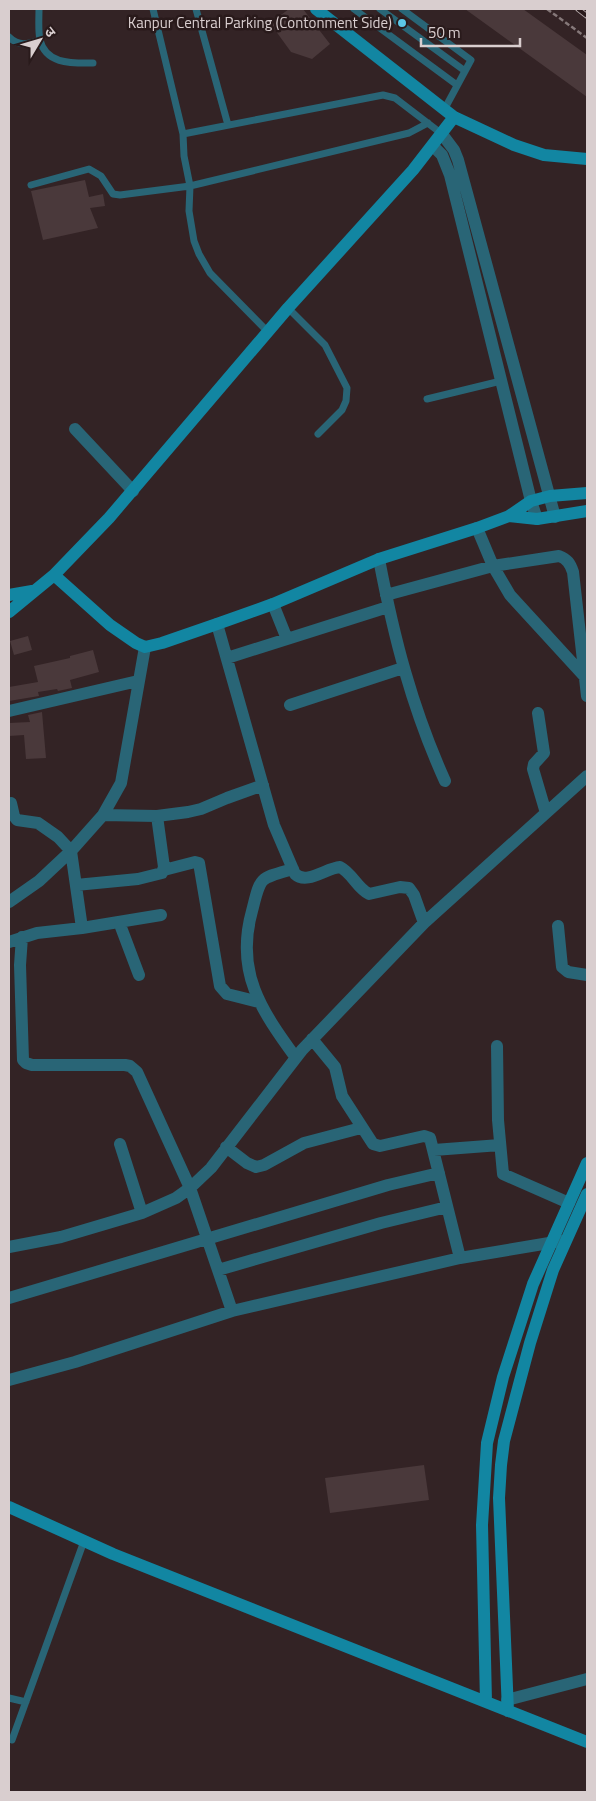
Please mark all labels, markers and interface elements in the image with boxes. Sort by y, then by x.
place label: Kanpur Central Parking (Contonment Side) [128,11,392,34]
north arrow [15,15,65,65]
scale bar [421,15,520,47]
marker: Kanpur Central Parking (Contonment Side) [396,17,408,29]
text: 50 m [428,21,461,44]
text: उ [40,22,62,42]

